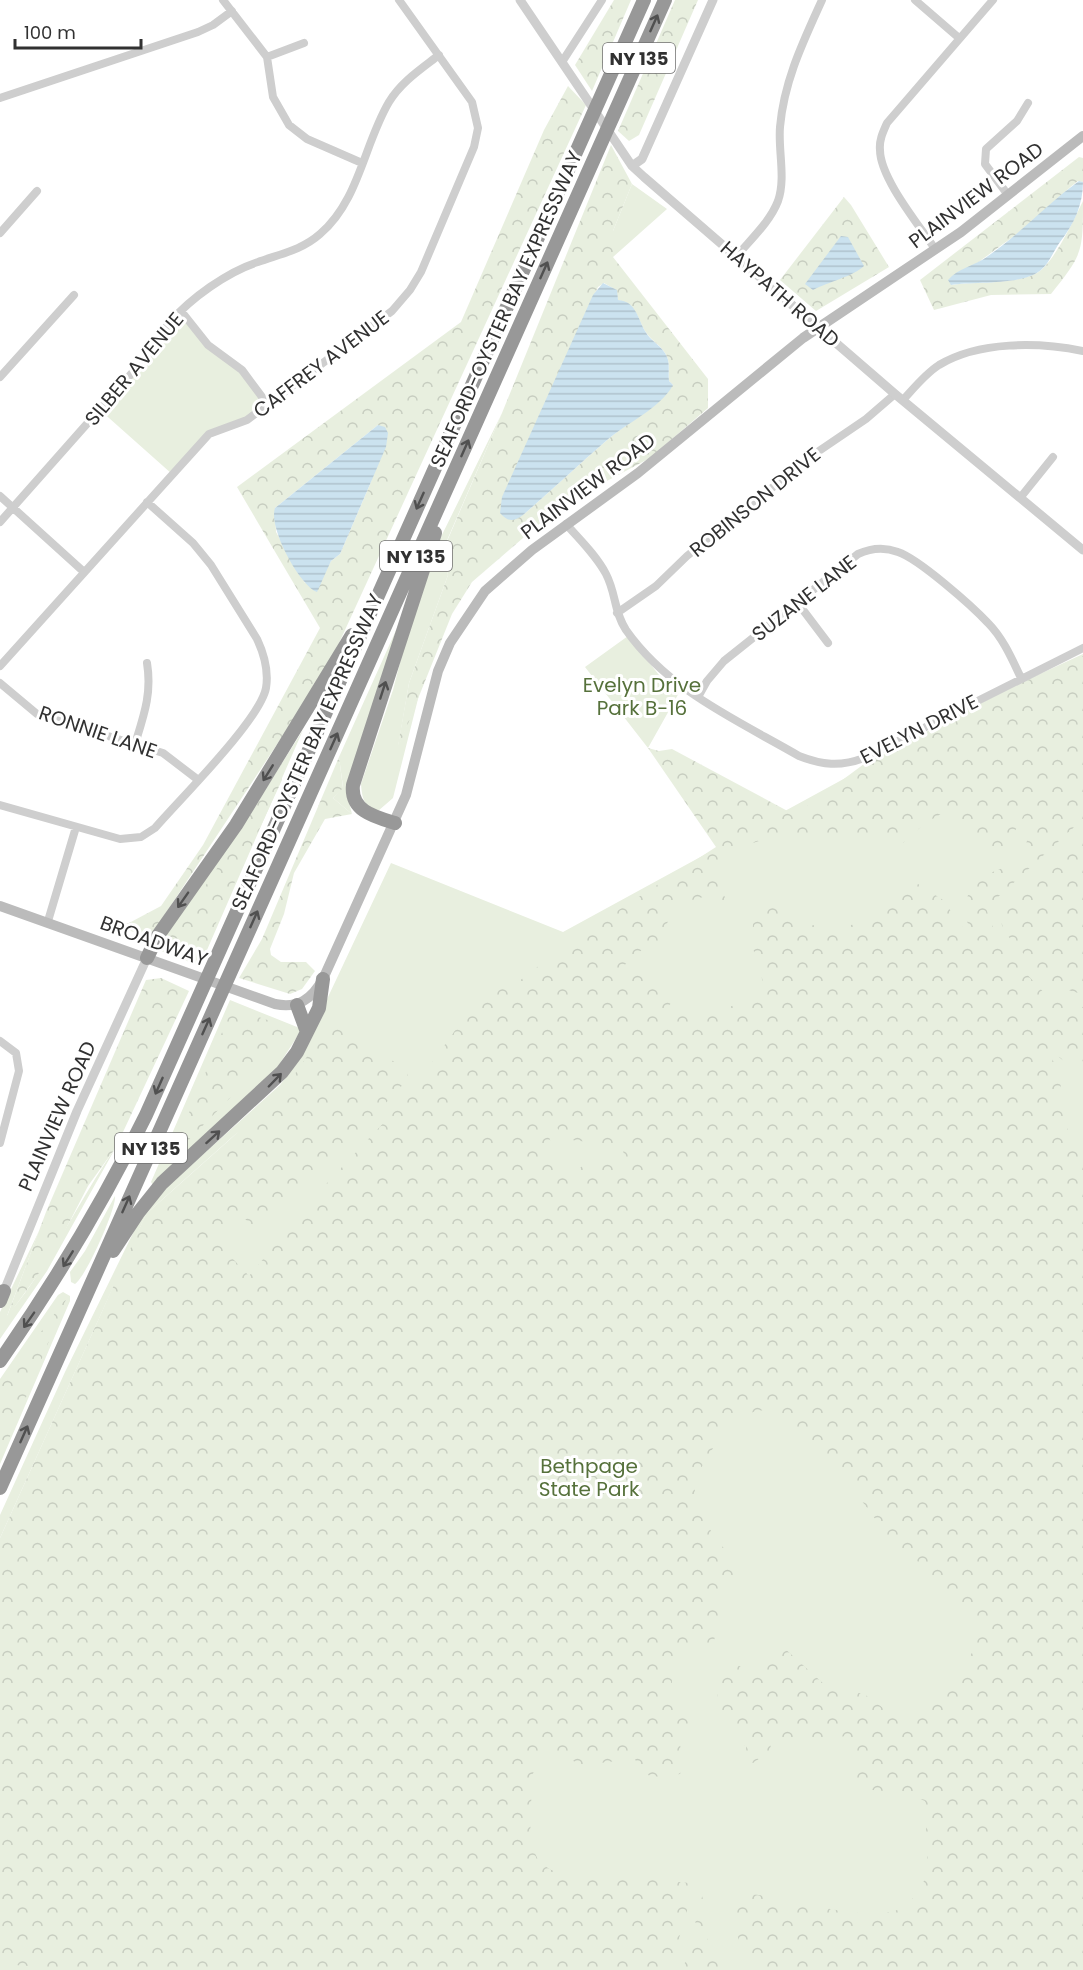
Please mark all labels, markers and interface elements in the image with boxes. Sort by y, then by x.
scale bar [15,12,141,50]
one-way arrow [649,15,661,33]
text: 100 m [24,20,76,45]
road number: NY 135 [603,43,675,73]
street label: PLAINVIEW ROAD [903,135,1049,255]
street label: SEAFORD-OYSTER BAY EXPRESSWAY [423,146,589,472]
street label: HAYPATH ROAD [714,234,846,354]
one-way arrow [539,261,551,279]
street label: CAFFREY AVENUE [247,304,395,424]
street label: SILBER AVENUE [78,306,190,432]
street label: PLAINVIEW ROAD [515,426,661,546]
one-way arrow [459,439,471,457]
street label: ROBINSON DRIVE [684,440,826,564]
one-way arrow [414,491,425,510]
road number: NY 135 [380,541,452,571]
street label: SUZANE LANE [746,548,862,648]
street label: SEAFORD-OYSTER BAY EXPRESSWAY [224,589,390,915]
park label: Evelyn Drive Park B-16 [583,671,701,722]
one-way arrow [378,681,389,700]
street label: EVELYN DRIVE [855,687,983,771]
street label: RONNIE LANE [35,699,161,765]
one-way arrow [328,732,340,750]
one-way arrow [262,764,274,781]
one-way arrow [177,891,189,907]
street label: BROADWAY [96,909,212,973]
one-way arrow [249,910,260,928]
one-way arrow [201,1017,212,1036]
street label: PLAINVIEW ROAD [11,1036,103,1196]
one-way arrow [268,1072,282,1087]
one-way arrow [152,1077,164,1095]
one-way arrow [205,1130,220,1144]
road number: NY 135 [115,1133,187,1163]
one-way arrow [122,1195,133,1213]
one-way arrow [61,1250,73,1267]
one-way arrow [23,1311,35,1327]
one-way arrow [18,1426,30,1444]
park label: Bethpage State Park [539,1452,640,1503]

